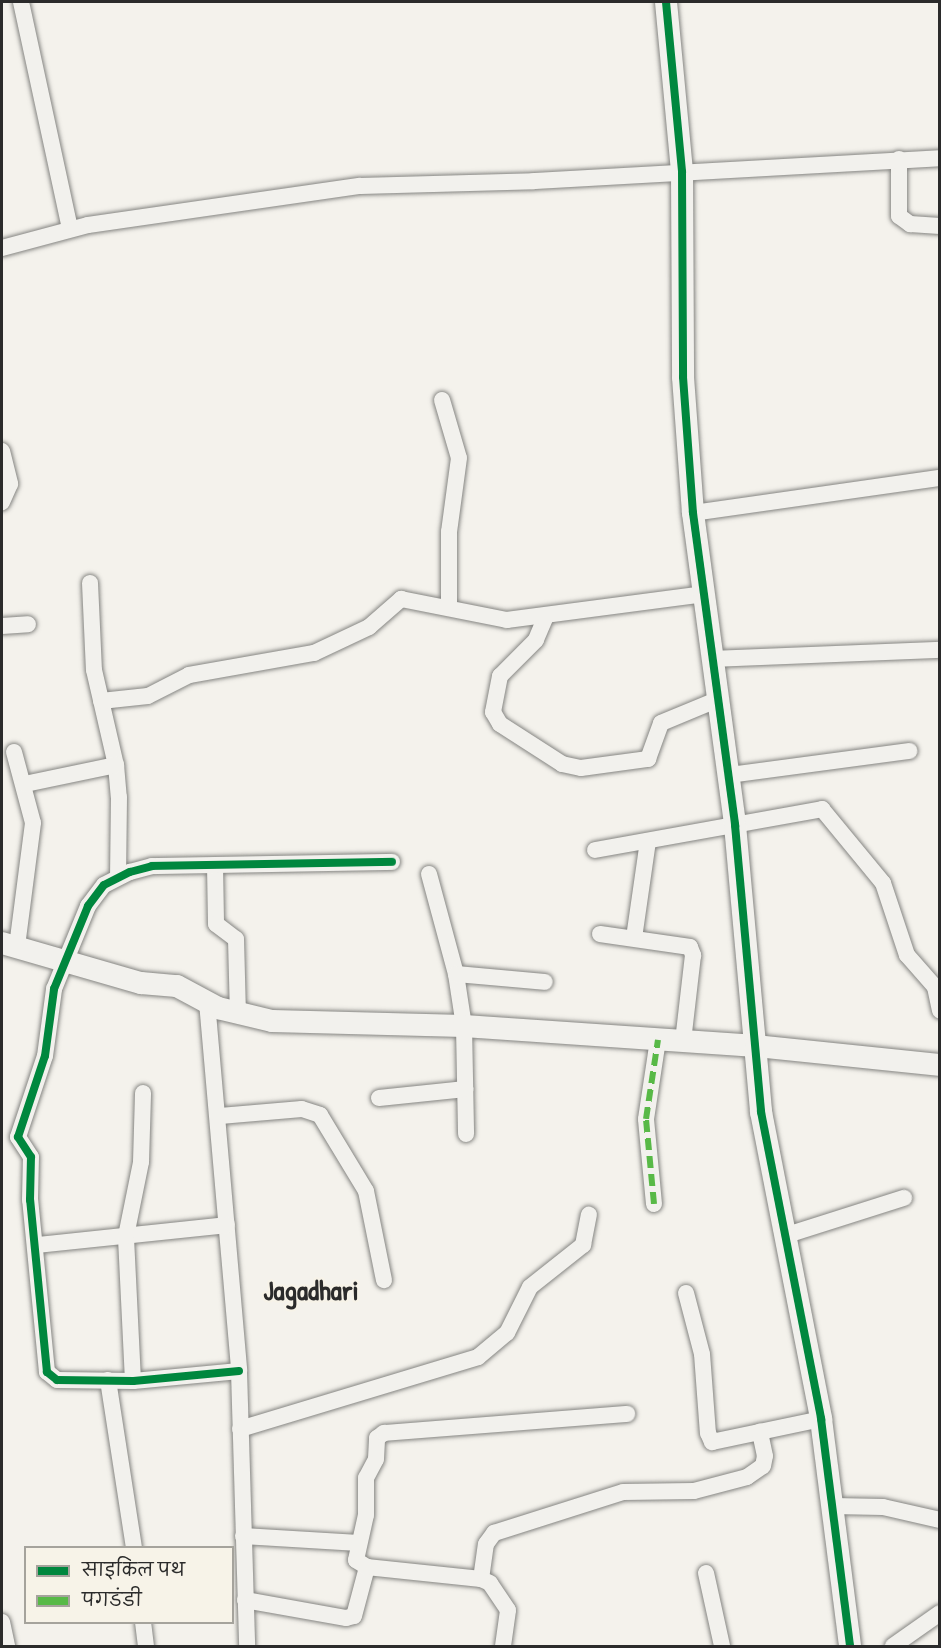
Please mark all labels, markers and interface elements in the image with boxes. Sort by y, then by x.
district label: Jagadhari [263,1273,359,1307]
legend [24,1546,234,1624]
text: साइकिल पथ [82,1557,185,1582]
text: पगडंडी [82,1587,142,1612]

